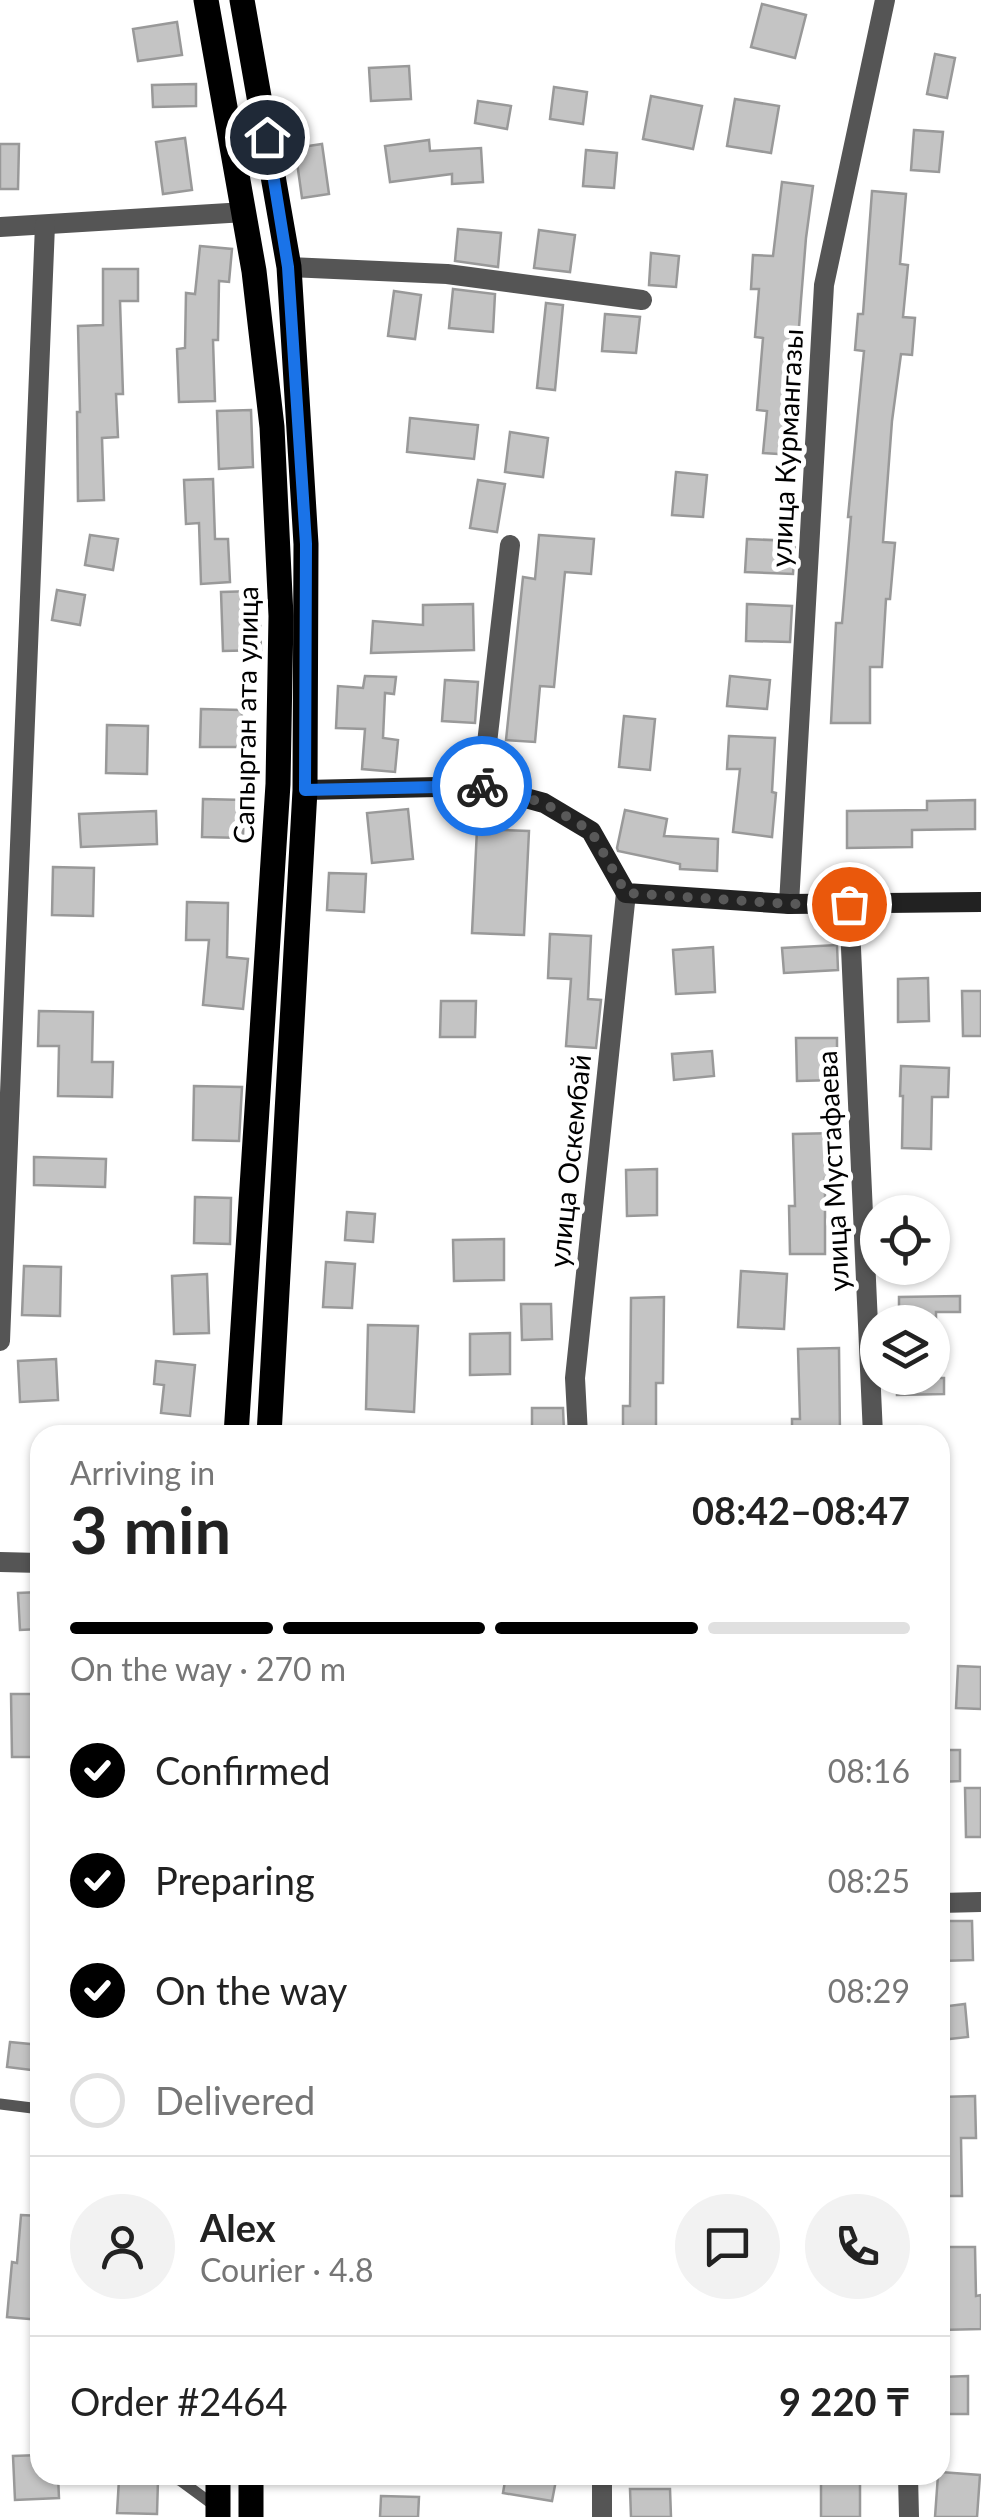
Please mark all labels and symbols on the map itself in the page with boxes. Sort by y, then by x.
pin [225,95,310,180]
street label: улица Курмангазы [763,328,809,568]
street label: Сапырган ата улица [226,586,264,844]
courier [432,736,532,836]
pin [807,862,892,947]
street label: улица Мустафаева [809,1050,855,1292]
street label: улица Оскембай [541,1053,597,1269]

